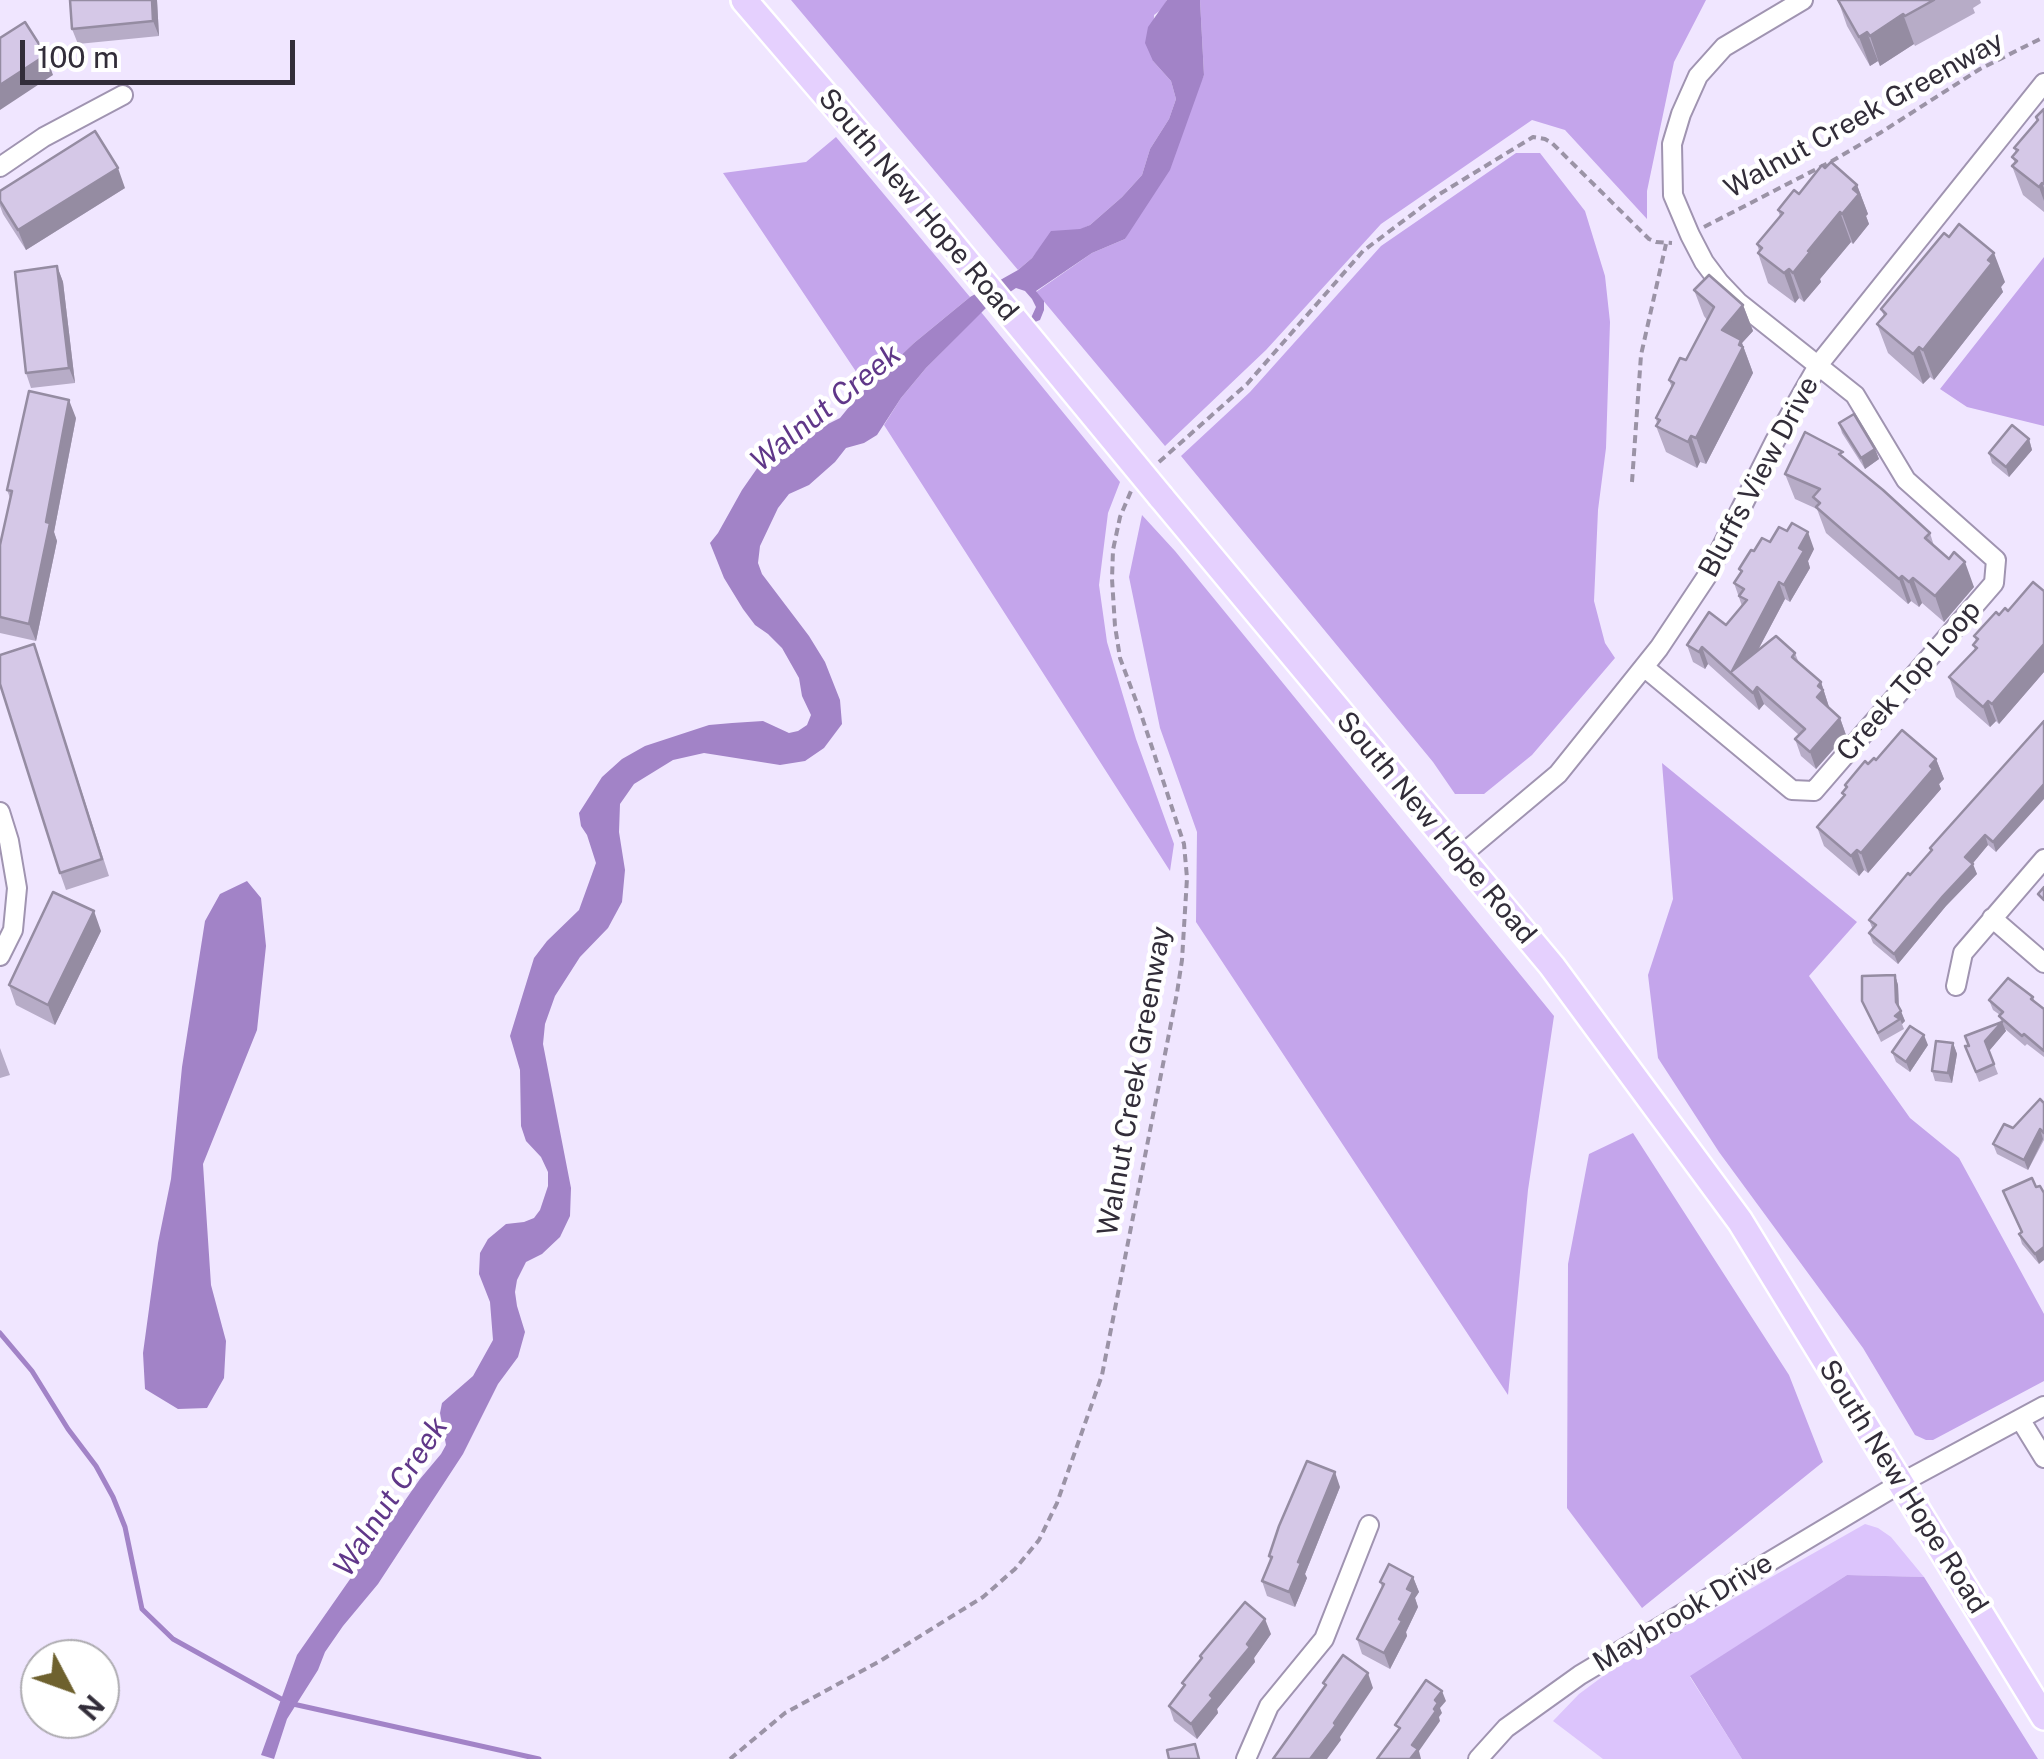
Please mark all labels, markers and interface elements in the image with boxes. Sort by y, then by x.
scale bar [25,20,300,82]
street label: Walnut Creek Greenway [1719,24,2009,206]
text: 100 m [37,39,119,75]
street label: South New Hope Road [811,82,1025,328]
water label: Walnut Creek [744,337,908,479]
street label: Bluffs View Drive [1692,371,1826,583]
street label: Creek Top Loop [1830,594,1988,768]
street label: South New Hope Road [1329,705,1543,951]
street label: Walnut Creek Greenway [1091,924,1179,1238]
street label: South New Hope Road [1811,1354,1995,1620]
water label: Walnut Creek [326,1411,456,1583]
street label: Maybrook Drive [1587,1546,1779,1680]
north arrow [20,1639,120,1739]
text: N [72,1689,111,1727]

